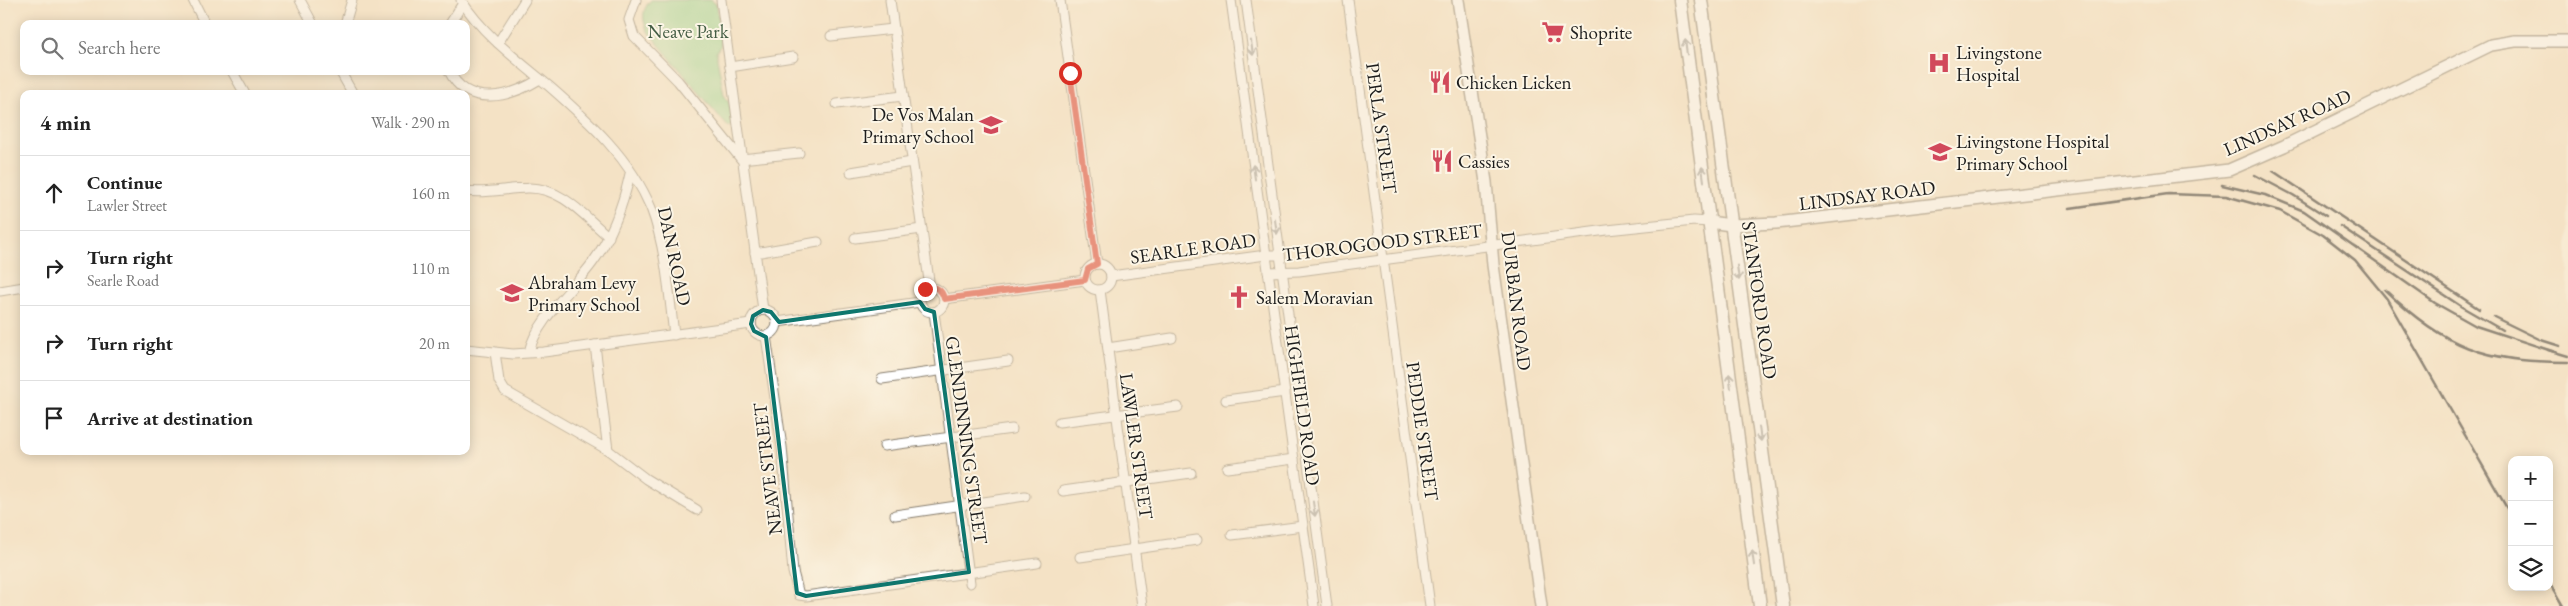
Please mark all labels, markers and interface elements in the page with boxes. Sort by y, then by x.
park label: Neave Park [647,19,730,44]
supermarket icon: Shoprite [1540,19,1566,45]
search box [20,20,470,75]
place label: Shoprite [1570,20,1632,45]
icon: search [38,34,66,62]
text: Search here [78,35,160,60]
one-way arrow [1247,40,1257,56]
one-way arrow [1681,40,1691,56]
place label: Livingstone Hospital [1956,40,2042,87]
hospital icon: Livingstone Hospital [1926,50,1952,76]
street label: PERLA STREET [1360,61,1403,195]
route start [1059,62,1082,85]
restaurant icon: Chicken Licken [1427,69,1453,95]
place label: Chicken Licken [1456,70,1572,95]
street label: LINDSAY ROAD [2219,83,2355,162]
place label: De Vos Malan Primary School [862,102,974,149]
text: 4 min [40,109,91,136]
text: Walk · 290 m [371,112,450,133]
school or university icon: De Vos Malan Primary School [978,112,1004,138]
place label: Livingstone Hospital Primary School [1956,129,2110,176]
school or university icon: Livingstone Hospital Primary School [1927,139,1953,165]
restaurant icon: Cassies [1429,148,1455,174]
place label: Cassies [1458,149,1510,174]
one-way arrow [1249,164,1259,180]
one-way arrow [1697,166,1707,182]
text: Continue [87,170,162,195]
street label: LINDSAY ROAD [1797,175,1937,216]
icon: ahead [40,179,68,207]
text: 160 m [411,183,450,204]
text: Lawler Street [87,195,167,216]
street label: DAN ROAD [652,204,697,308]
one-way arrow [1271,218,1281,234]
street label: THOROGOOD STREET [1281,218,1484,267]
street label: STANFORD ROAD [1736,220,1783,381]
street label: SEARLE ROAD [1129,227,1258,270]
street label: DURBAN ROAD [1496,230,1537,372]
text: Turn right [87,245,173,270]
icon: right [40,254,68,282]
text: 110 m [411,258,450,279]
one-way arrow [1733,265,1743,281]
text: Searle Road [87,270,159,291]
place label: Abraham Levy Primary School [527,270,640,317]
route end [914,278,937,301]
school or university icon: Abraham Levy Primary School [499,280,525,306]
church icon: Salem Moravian [1226,284,1252,310]
place label: Salem Moravian [1256,285,1373,310]
street label: HIGHFIELD ROAD [1279,323,1326,487]
icon: right [40,329,68,357]
text: Turn right [87,331,173,356]
text: 20 m [419,333,450,354]
street label: GLENDINNING STREET [940,334,994,546]
street label: PEDDIE STREET [1400,360,1445,502]
street label: LAWLER STREET [1114,371,1159,521]
one-way arrow [1725,373,1735,389]
street label: NEAVE STREET [747,401,788,536]
icon: arrive [40,404,68,432]
text: Arrive at destination [87,406,253,431]
one-way arrow [1755,426,1765,442]
map controls [2508,456,2553,591]
button: + [2508,456,2553,501]
one-way arrow [1309,501,1319,517]
button: − [2508,501,2553,546]
button: layers [2508,546,2553,591]
one-way arrow [1748,550,1758,566]

